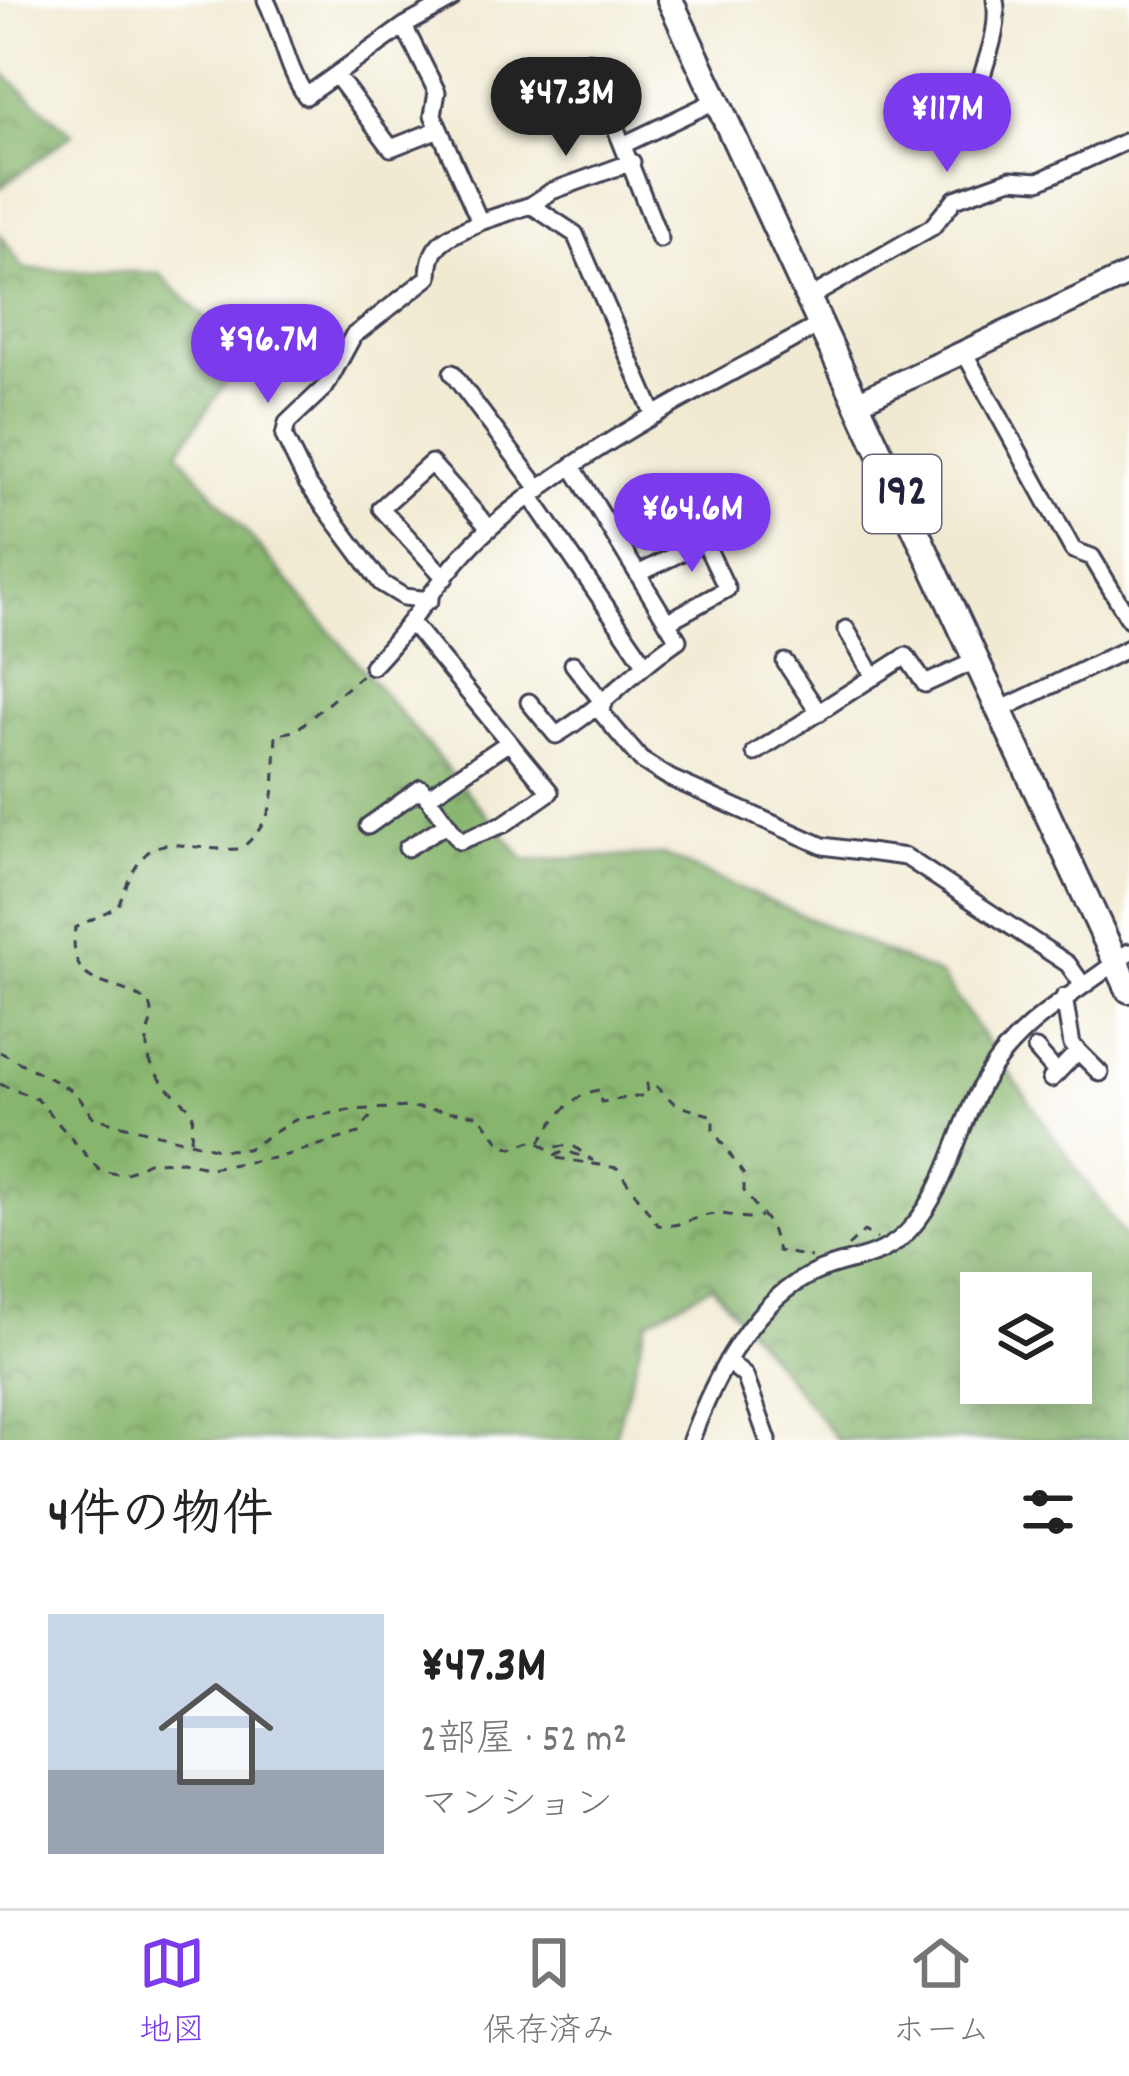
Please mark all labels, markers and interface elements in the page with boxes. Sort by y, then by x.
pin: ¥47.3M [468,57,664,159]
text: ¥47.3M [518,68,614,123]
pin: ¥117M [863,73,1031,175]
text: ¥117M [910,84,984,139]
pin: ¥96.7M [170,304,366,406]
text: ¥96.7M [218,315,318,370]
road number: 192 [863,455,941,533]
pin: ¥64.6M [594,473,790,575]
text: ¥64.6M [641,484,743,539]
map controls [960,1272,1092,1404]
button: layers [960,1272,1092,1404]
icon: filters [1015,1479,1081,1545]
text: 4件の物件 [48,1483,273,1555]
text: ¥47.3M [420,1633,546,1705]
icon: home [144,1662,288,1806]
text: 2部屋 · 52 m² [420,1715,627,1770]
text: マンション [420,1780,613,1835]
tab: 地図 [139,1930,205,2057]
tab: 保存済み [483,1930,615,2057]
tab: ホーム [892,1930,990,2057]

